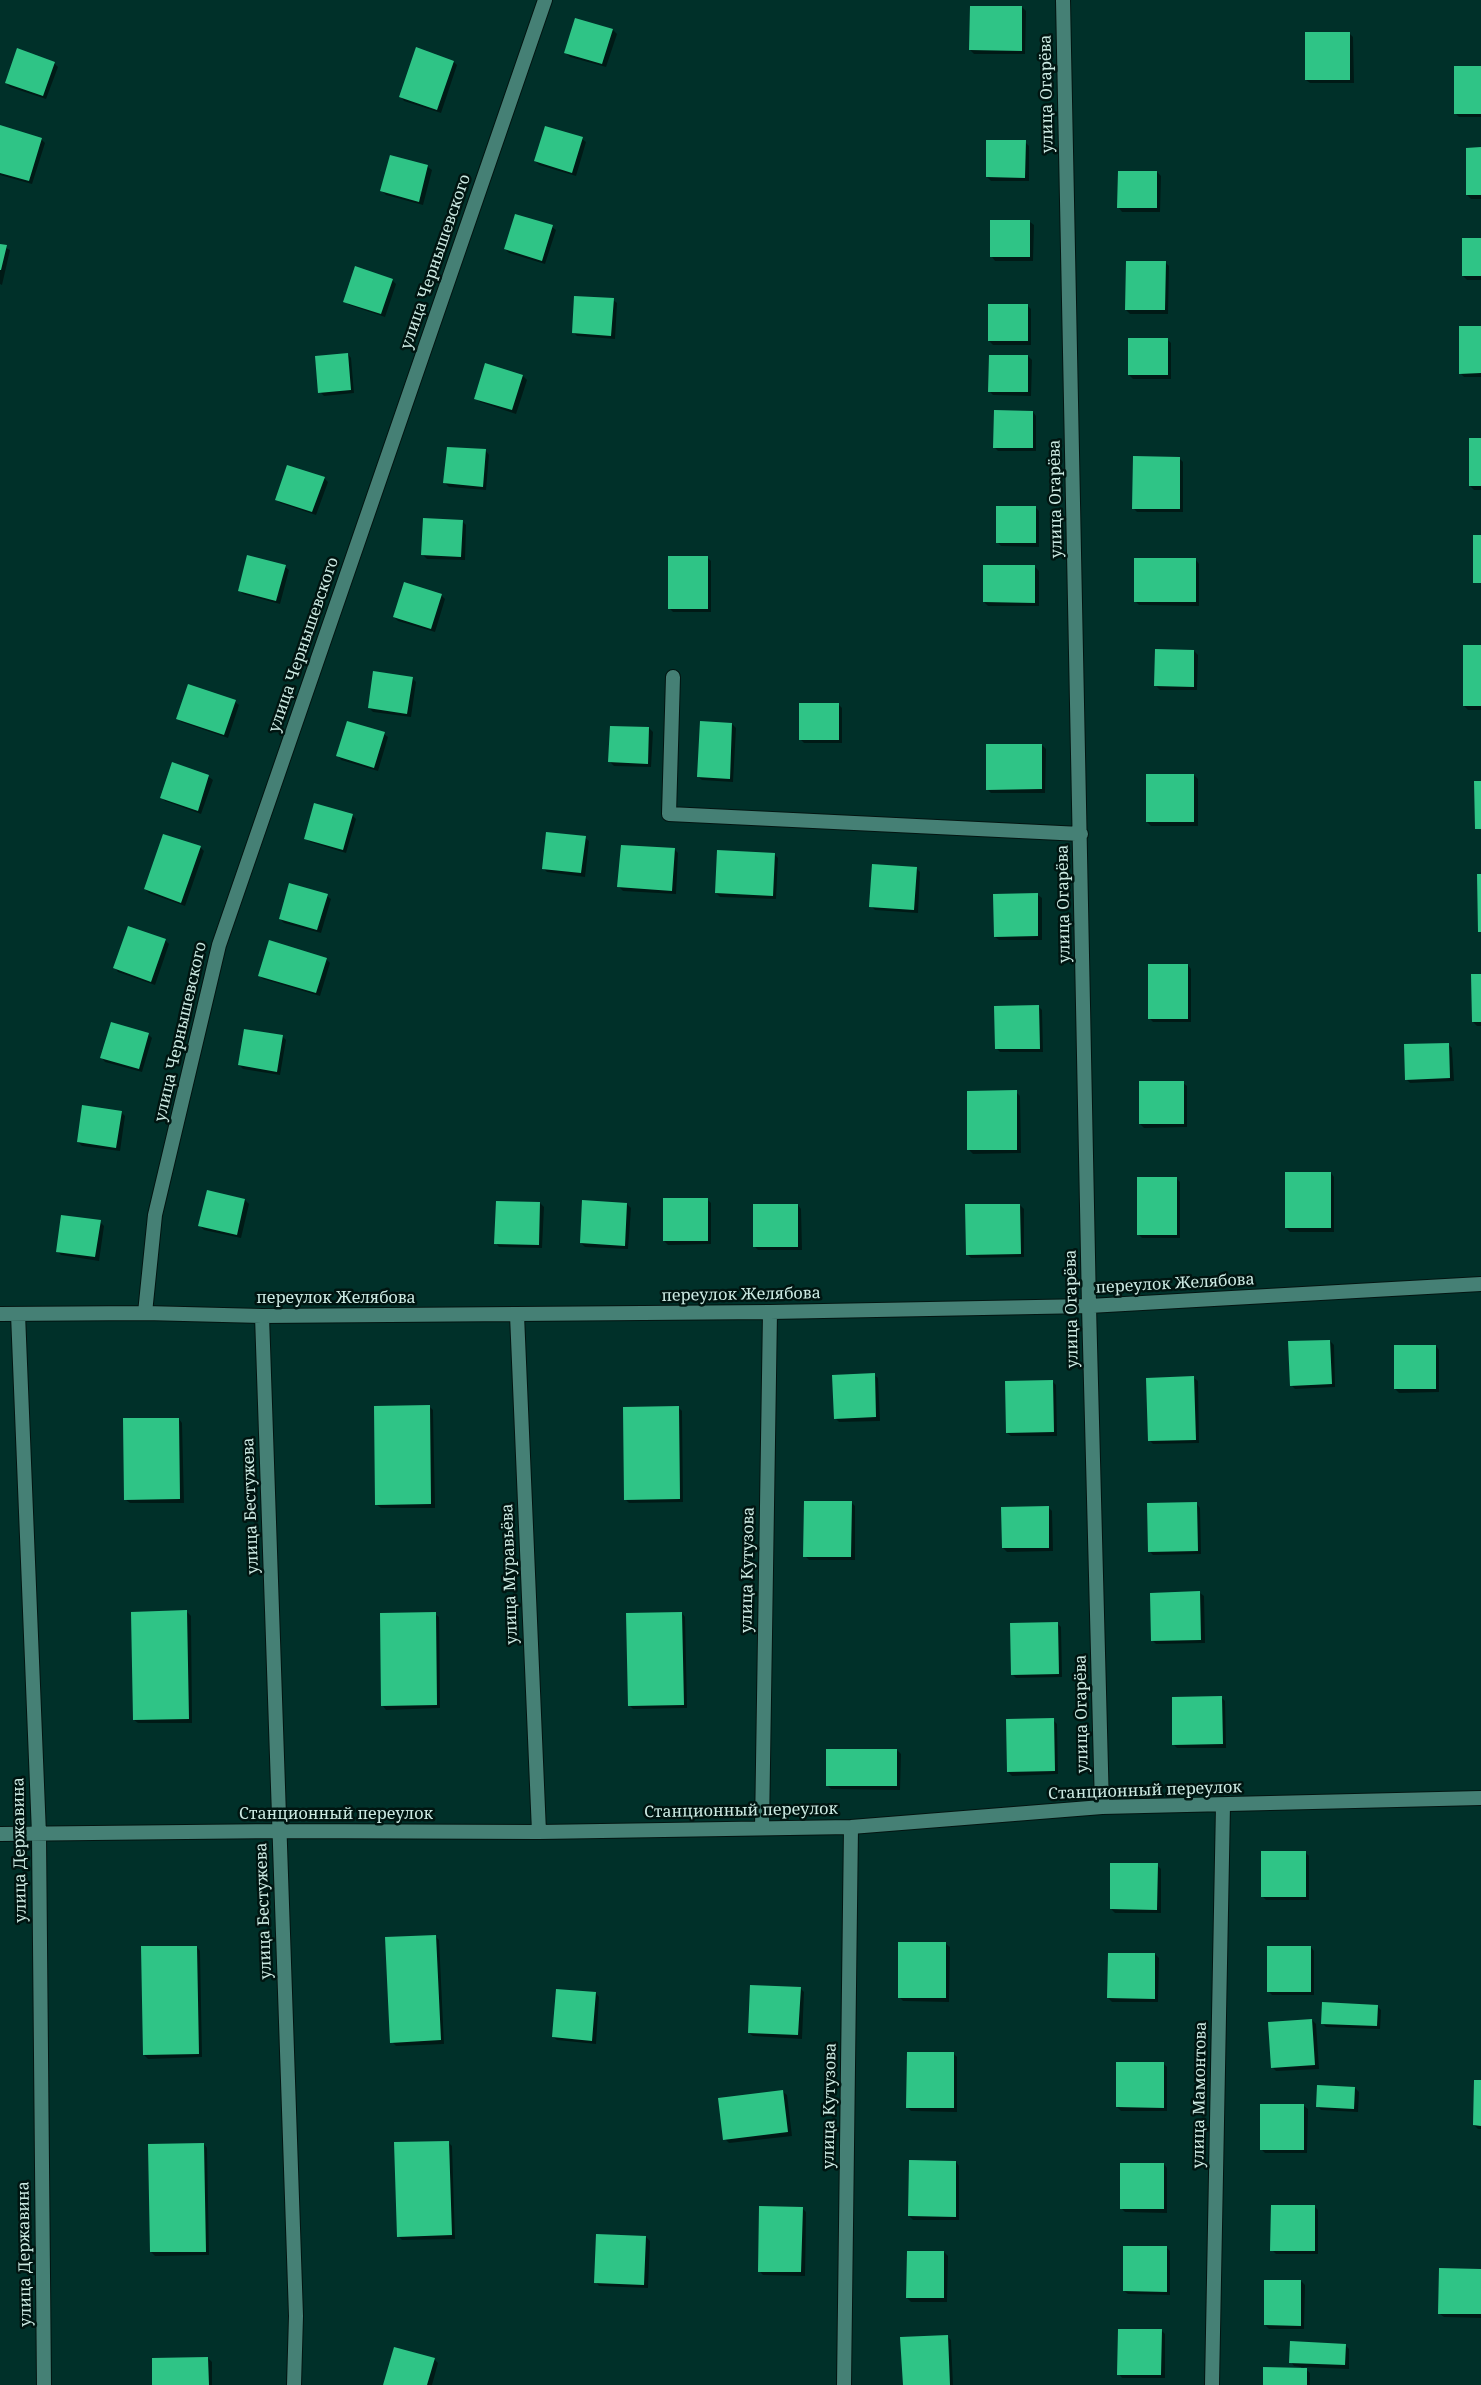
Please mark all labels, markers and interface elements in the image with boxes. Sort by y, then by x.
street label: улица Огарёва [1036,34,1058,154]
street label: улица Чернышевского [397,172,475,352]
street label: улица Огарёва [1045,439,1067,559]
street label: улица Чернышевского [265,555,343,735]
street label: улица Огарёва [1053,844,1075,964]
street label: улица Чернышевского [151,940,211,1124]
street label: улица Огарёва [1061,1249,1083,1369]
street label: переулок Желябова [1095,1270,1255,1298]
street label: переулок Желябова [661,1284,821,1306]
street label: переулок Желябова [256,1288,416,1308]
street label: улица Бестужева [239,1437,263,1575]
street label: улица Муравьёва [498,1503,522,1645]
street label: улица Кутузова [737,1507,759,1633]
street label: улица Огарёва [1071,1654,1093,1774]
street label: улица Державина [9,1777,31,1923]
street label: Станционный переулок [1048,1778,1242,1804]
street label: Станционный переулок [644,1800,838,1822]
street label: Станционный переулок [239,1804,433,1824]
street label: улица Бестужева [252,1842,276,1980]
street label: улица Мамонтова [1189,2021,1211,2169]
street label: улица Кутузова [819,2043,841,2169]
street label: улица Державина [14,2181,36,2327]

